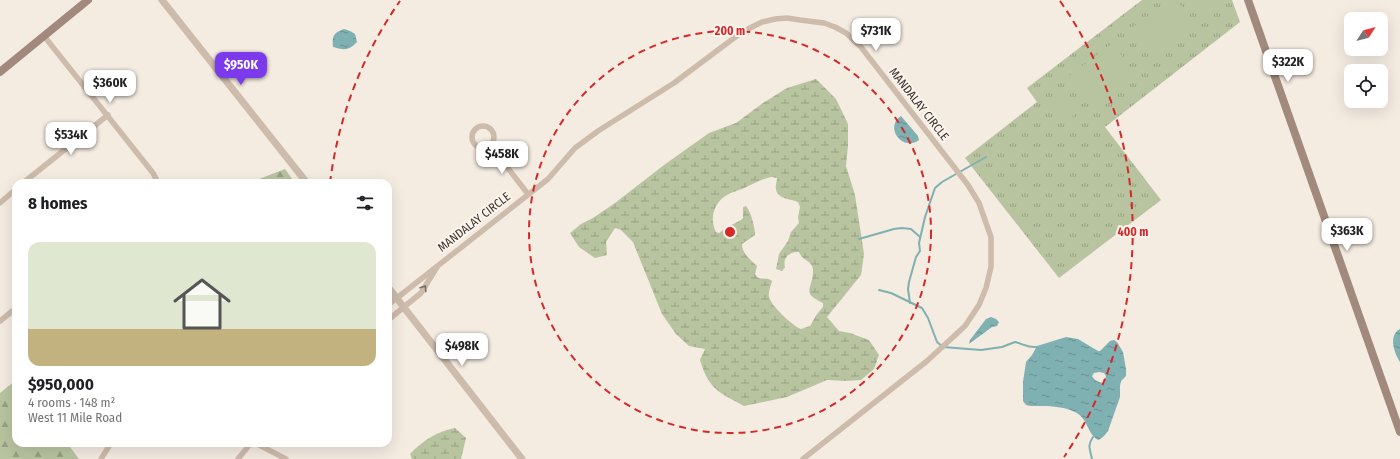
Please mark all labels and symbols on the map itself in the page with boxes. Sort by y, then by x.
north arrow [1344,12,1388,56]
pin: $731K [848,18,904,52]
text: 200 m [714,24,745,38]
pin: $322K [1260,49,1316,83]
pin: $950K [213,52,269,86]
street label: MANDALAY CIRCLE [886,65,952,143]
pin: $360K [82,70,138,104]
pin: $534K [43,122,99,156]
pin: $458K [474,141,530,175]
street label: MANDALAY CIRCLE [435,189,513,255]
pin: $363K [1319,218,1375,252]
centre of rings [723,225,737,239]
text: 400 m [1118,225,1148,239]
one-way arrow [419,285,426,292]
pin: $498K [434,333,490,367]

